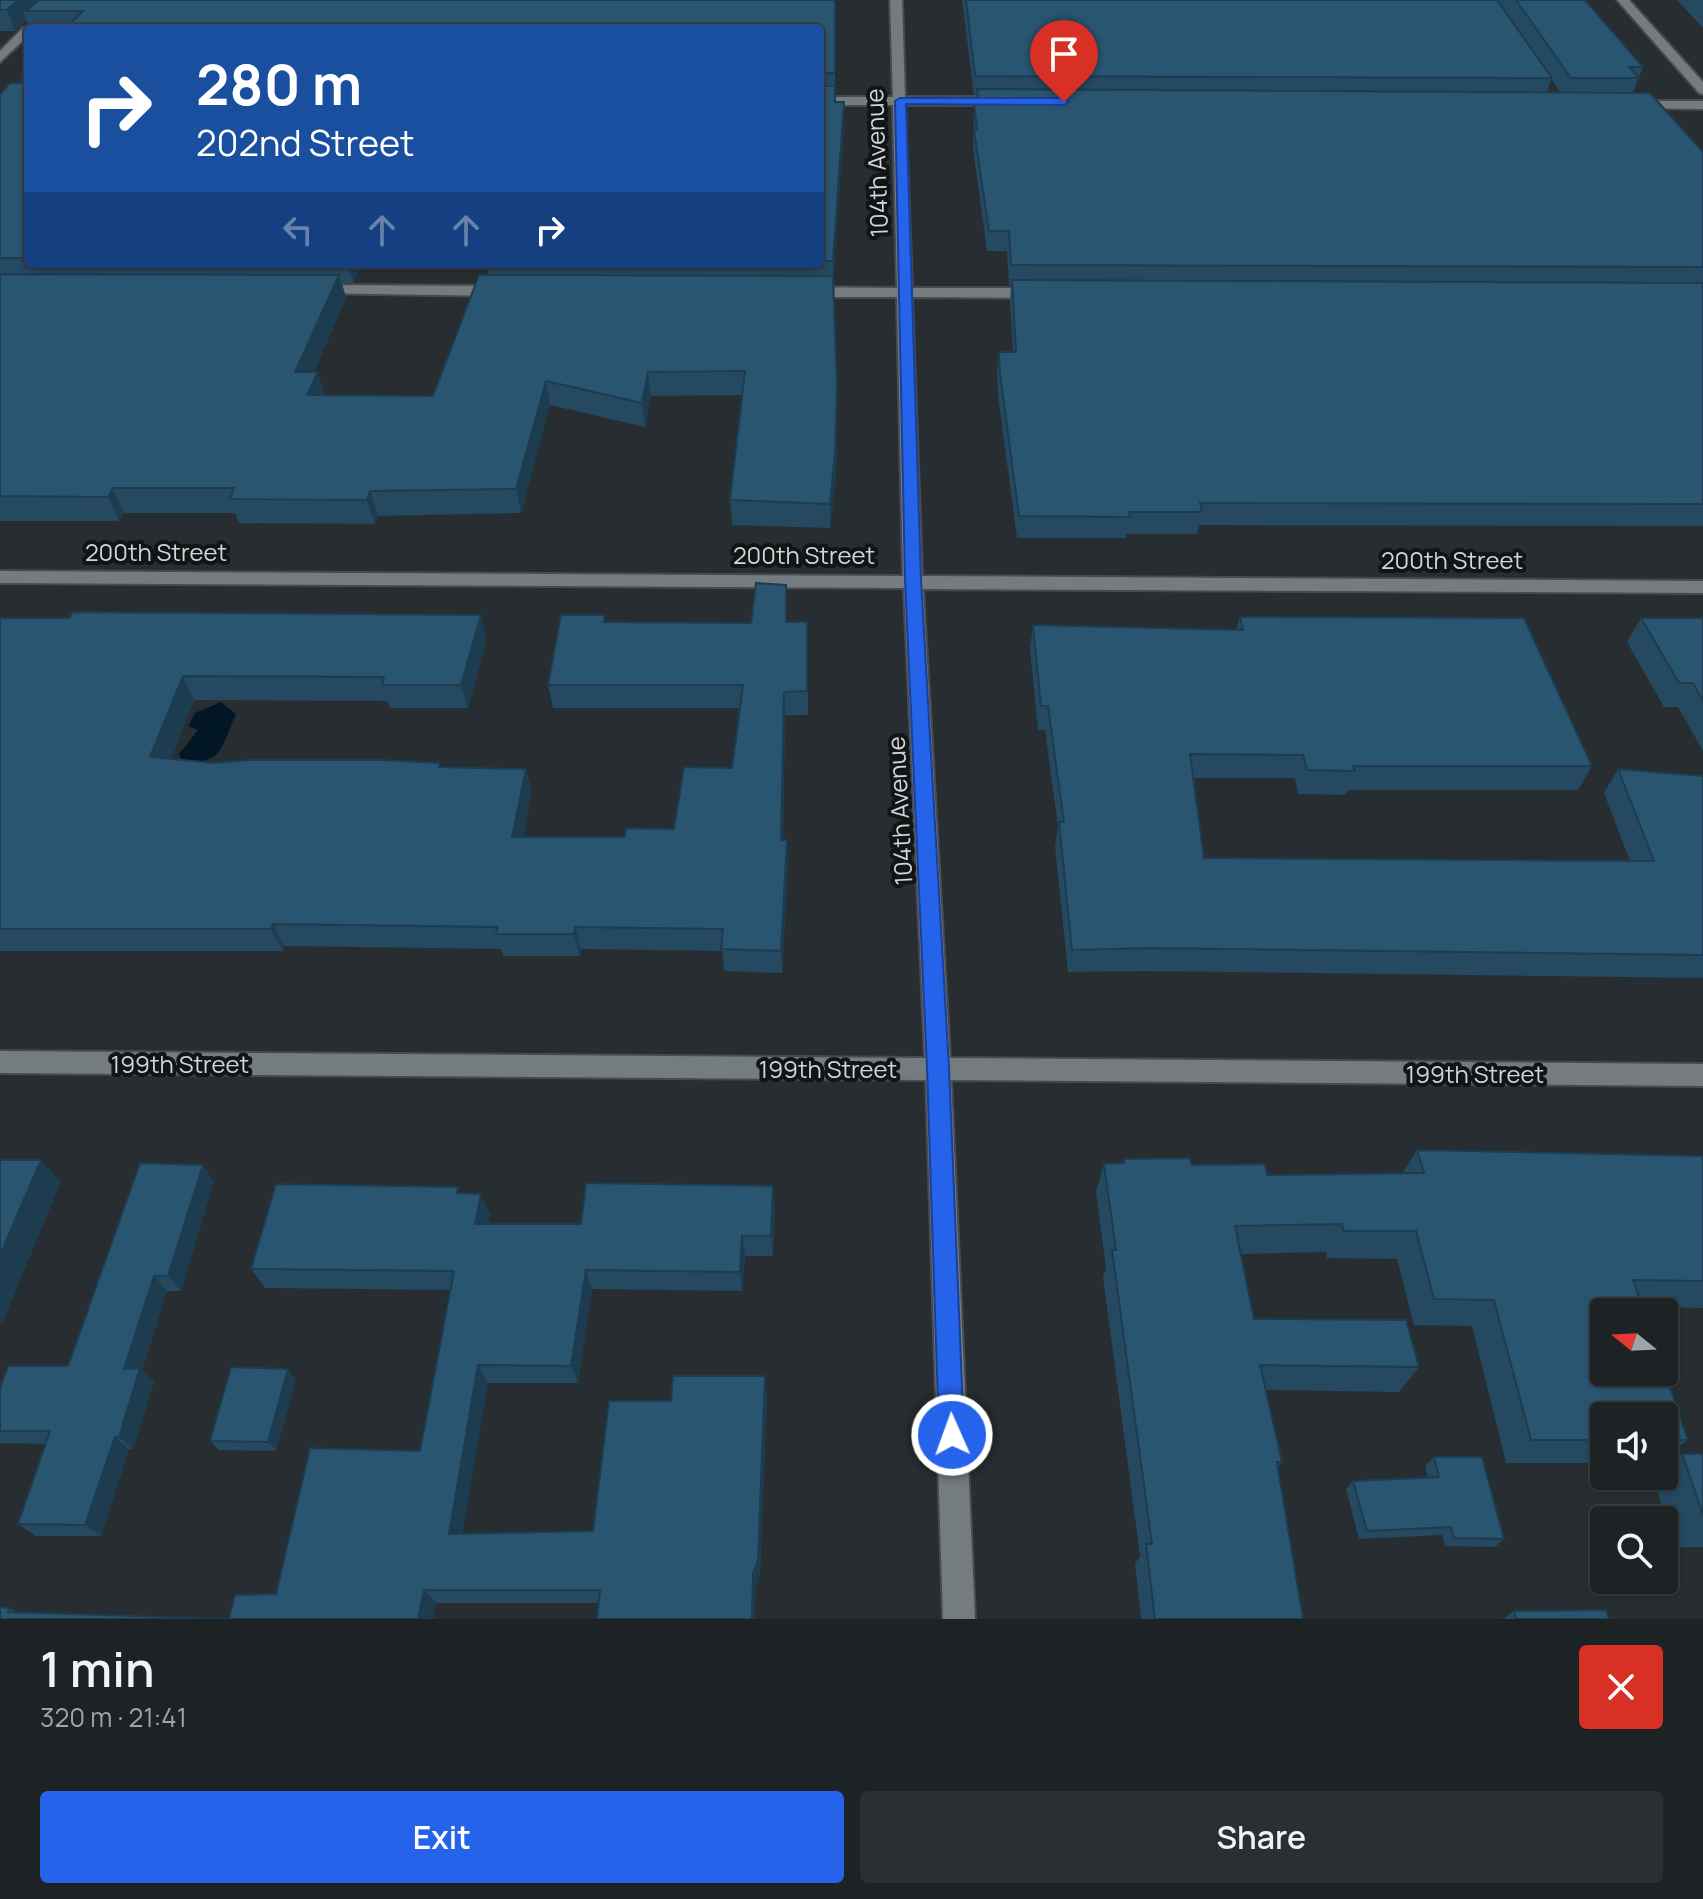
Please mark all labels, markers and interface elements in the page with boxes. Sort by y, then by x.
pin [1030,20,1098,102]
icon: arrive [1042,32,1086,76]
text: 280 m [196,45,362,122]
icon: right [64,56,168,160]
street label: 104th Avenue [857,88,895,238]
text: 202nd Street [196,118,415,167]
icon: left [276,208,320,252]
icon: ahead [360,208,404,252]
icon: ahead [444,208,488,252]
icon: right [528,208,572,252]
street label: 200th Street [85,535,227,568]
street label: 200th Street [733,538,875,571]
street label: 200th Street [1381,543,1523,576]
street label: 104th Avenue [879,736,919,886]
street label: 199th Street [111,1047,249,1080]
street label: 199th Street [759,1052,897,1085]
street label: 199th Street [1406,1057,1544,1090]
north arrow [1590,1298,1678,1386]
map controls [1590,1298,1678,1594]
position arrow [910,1393,994,1477]
button: sound [1590,1402,1678,1490]
button: search [1590,1506,1678,1594]
text: 1 min [40,1636,154,1701]
button: close [1579,1645,1663,1729]
text: 320 m · 21:41 [40,1699,187,1735]
button: Exit [40,1791,844,1883]
button: Share [860,1791,1663,1883]

